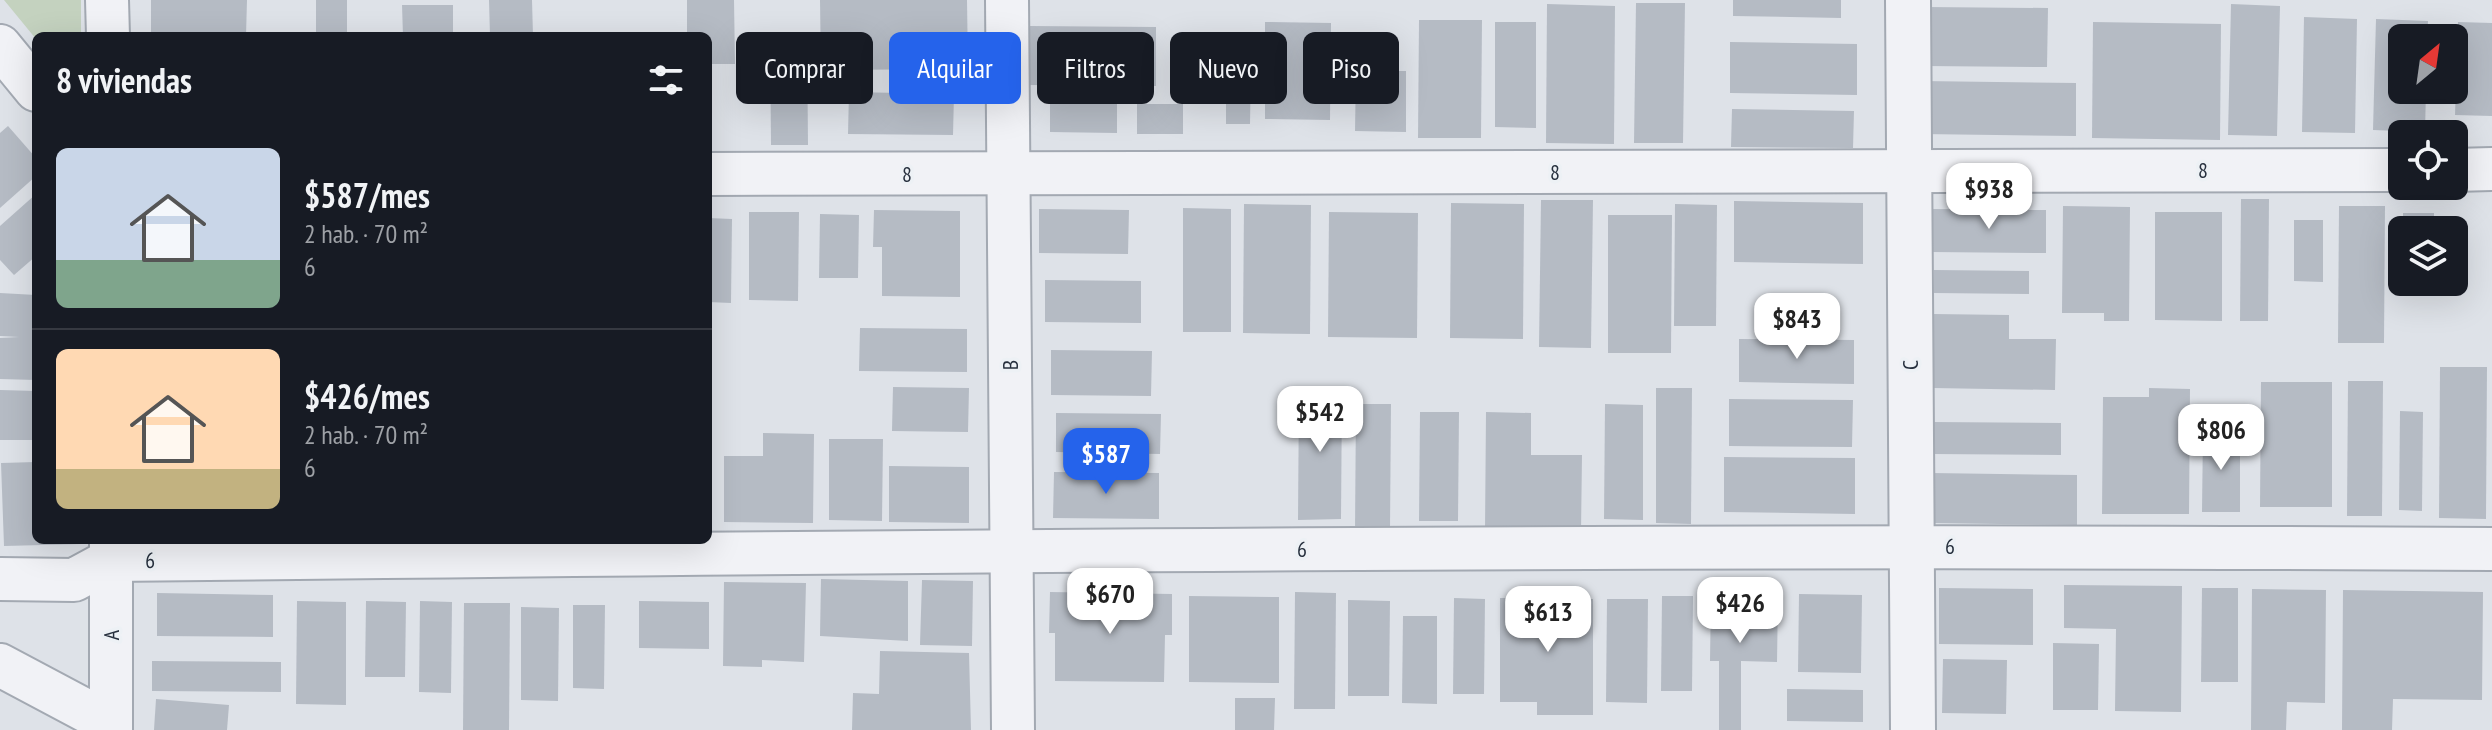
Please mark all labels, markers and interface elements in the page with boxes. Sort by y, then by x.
north arrow [2388,24,2468,104]
map controls [2388,24,2468,296]
chip: Comprar [736,32,873,104]
chip: Alquilar [889,32,1021,104]
chip: Filtros [1037,32,1154,104]
chip: Nuevo [1170,32,1287,104]
chip: Piso [1303,32,1399,104]
text: 8 viviendas [56,58,192,102]
icon: filters [644,58,688,102]
button: locate [2388,120,2468,200]
street label: 8 [2198,156,2208,184]
street label: 8 [1550,158,1560,186]
street label: 8 [902,160,912,188]
pin: $938 [1942,163,2036,231]
text: $938 [1964,172,2014,205]
text: $587/mes [304,173,430,217]
icon: home [120,180,216,276]
button: layers [2388,216,2468,296]
text: 2 hab. · 70 m² [304,217,428,250]
text: 6 [304,250,316,283]
pin: $843 [1750,293,1844,361]
text: $843 [1772,302,1822,335]
street label: B [996,360,1024,370]
street label: C [1896,360,1924,370]
text: $426/mes [304,374,430,418]
icon: home [120,381,216,477]
pin: $542 [1273,386,1367,454]
text: $542 [1295,395,1345,428]
pin: $806 [2174,404,2268,472]
text: $806 [2196,413,2246,446]
text: 2 hab. · 70 m² [304,418,428,451]
pin: $587 [1059,428,1153,496]
text: $587 [1081,437,1131,470]
text: 6 [304,451,316,484]
street label: 6 [1945,532,1955,560]
street label: 6 [1297,535,1307,563]
street label: 6 [145,546,155,574]
pin: $670 [1063,568,1157,636]
text: $670 [1085,577,1135,610]
pin: $426 [1693,577,1787,645]
pin: $613 [1501,586,1595,654]
text: $426 [1715,586,1765,619]
text: $613 [1523,595,1573,628]
street label: A [97,629,125,640]

